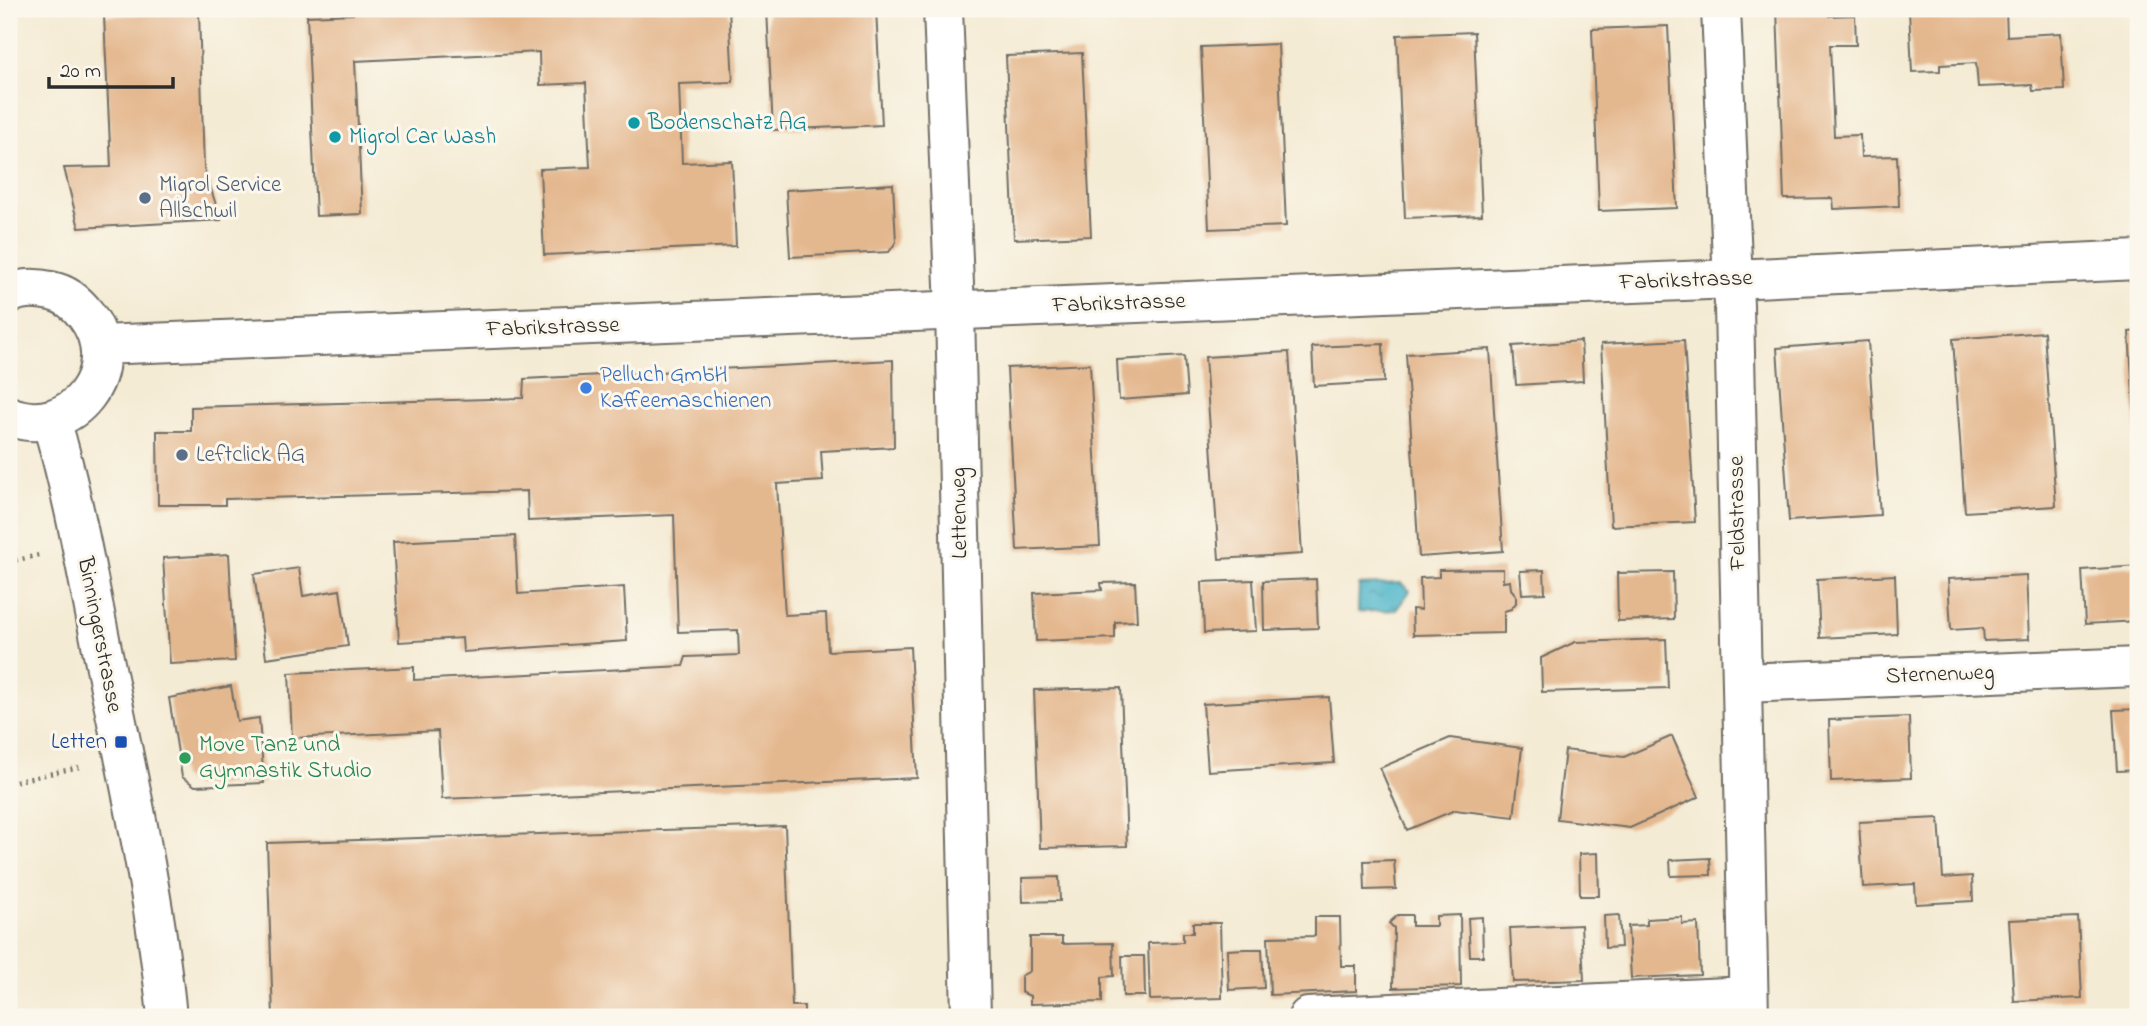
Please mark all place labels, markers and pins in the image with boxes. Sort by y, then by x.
place label: Bodenschatz AG [647,107,807,140]
marker: Bodenschatz AG [626,115,642,131]
place label: Migrol Car Wash [349,121,496,155]
marker: Migrol Car Wash [327,129,343,145]
place label: Migrol Service Allschwil [159,169,282,228]
marker: Migrol Service Allschwil [137,190,153,206]
place label: Pelluch GmbH Kaffeemaschienen [600,359,771,418]
marker: Pelluch GmbH Kaffeemaschienen [578,380,594,396]
place label: Leftclick AG [196,439,305,472]
marker: Leftclick AG [174,447,190,463]
place label: Letten [51,726,107,759]
place label: Move Tanz und Gymnastik Studio [199,729,372,790]
marker: Letten [113,734,129,750]
marker: Move Tanz und Gymnastik Studio [177,750,193,766]

